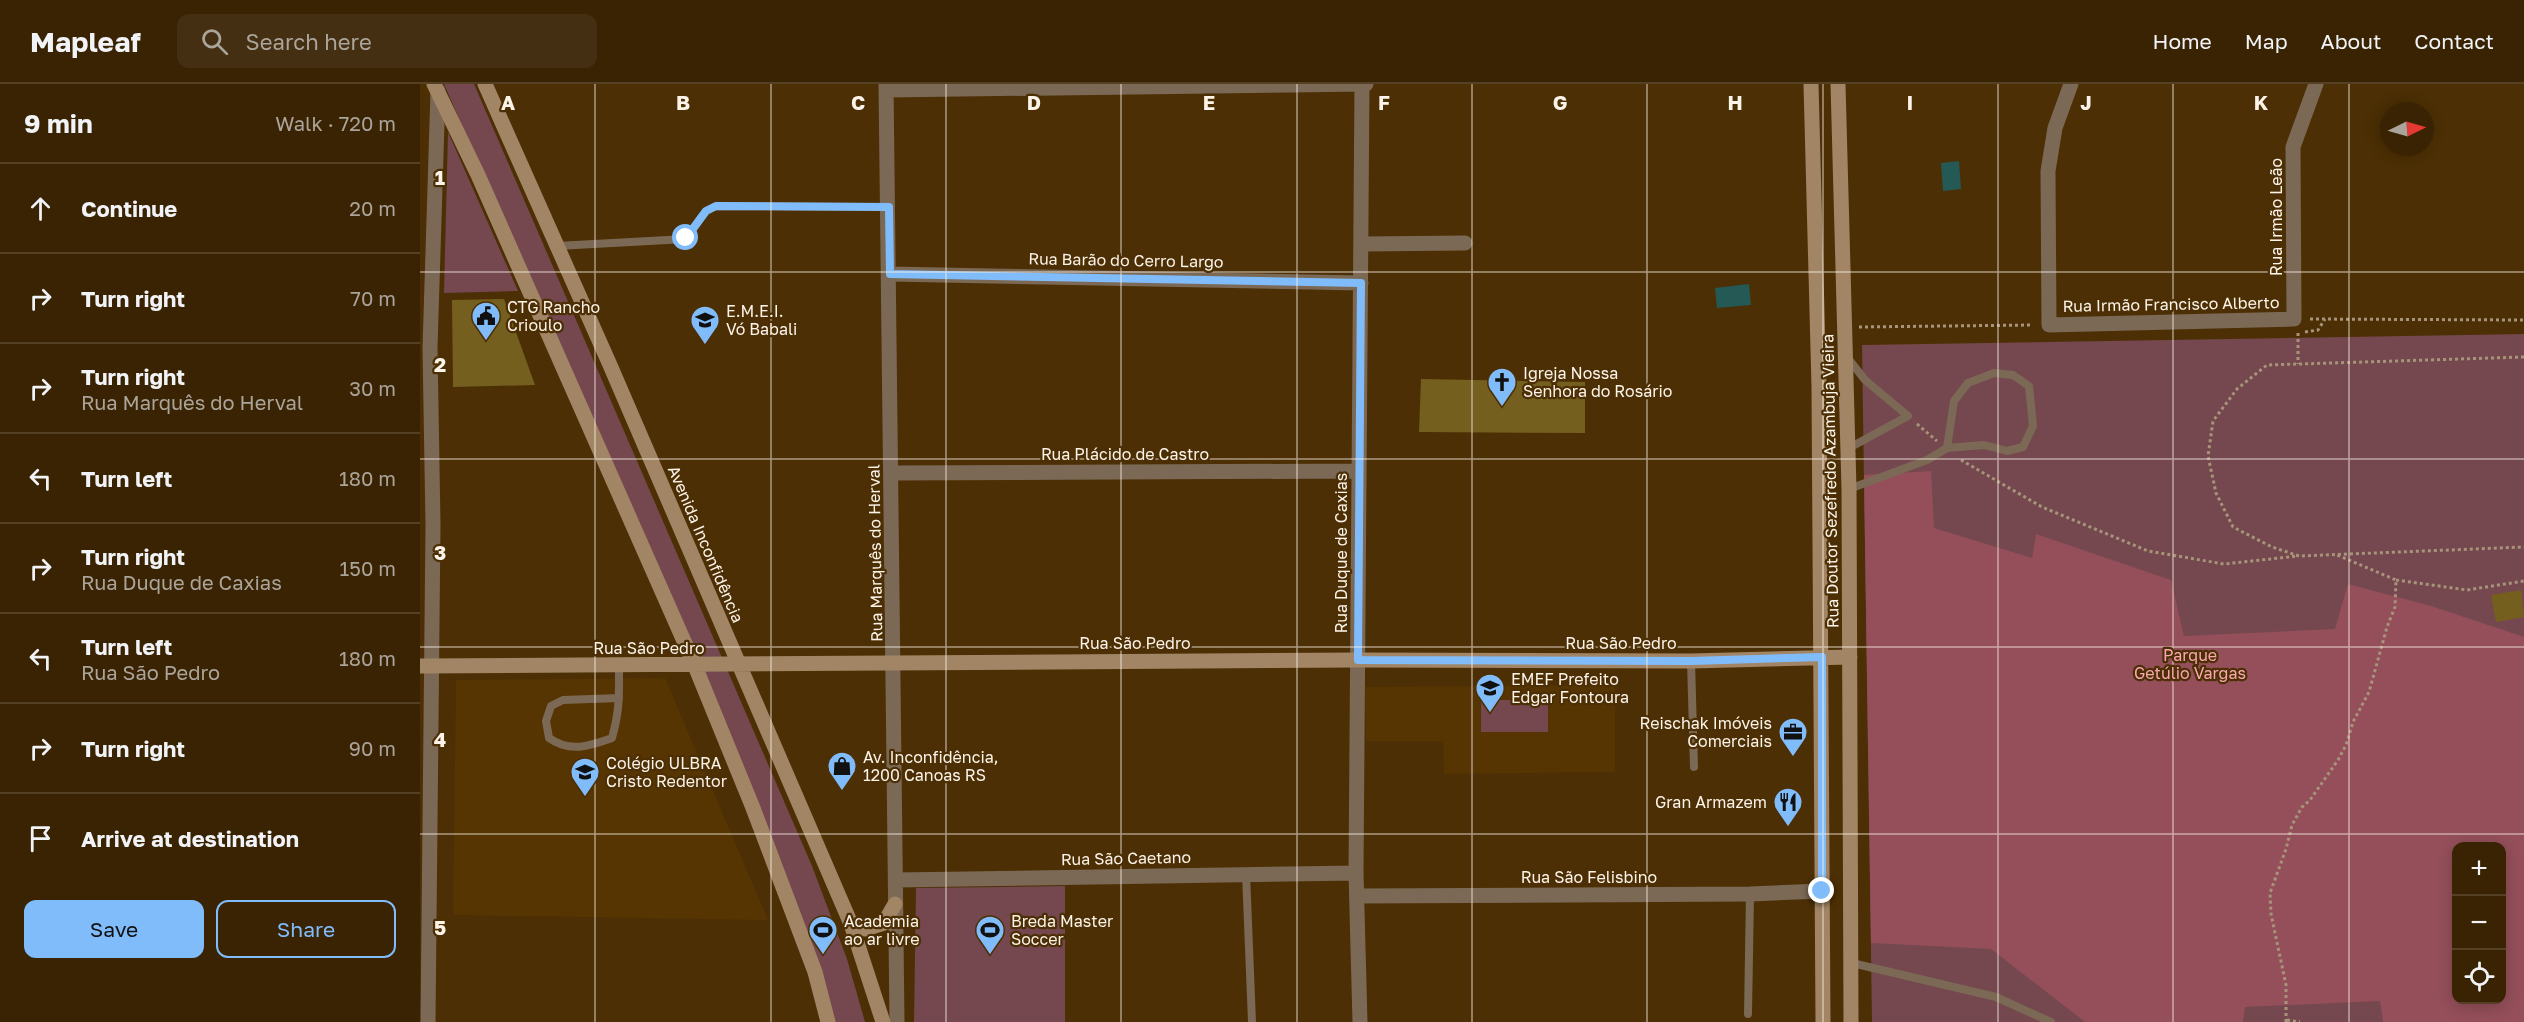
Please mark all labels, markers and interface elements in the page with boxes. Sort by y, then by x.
search box [177,14,597,68]
text: Mapleaf [30,25,141,58]
icon: search [198,25,231,58]
text: Search here [246,28,372,55]
text: Home [2152,28,2212,54]
text: Map [2245,28,2288,54]
text: About [2321,28,2381,54]
text: Contact [2414,28,2494,54]
text: A [501,90,515,114]
text: B [676,90,690,114]
text: C [851,90,865,114]
text: D [1027,90,1041,114]
text: E [1203,90,1215,114]
text: F [1378,90,1390,114]
text: G [1553,90,1567,114]
text: H [1727,90,1743,114]
text: I [1907,90,1913,114]
text: J [2080,90,2092,114]
text: K [2254,90,2269,114]
north arrow [2380,102,2434,156]
text: 9 min [24,108,93,139]
text: Walk · 720 m [275,111,396,135]
street label: Rua Irmão Leão [2266,158,2286,276]
text: 1 [435,165,445,189]
icon: ahead [24,192,57,225]
text: Continue [81,195,177,222]
text: 20 m [349,196,396,220]
route start [672,224,698,250]
street label: Rua Barão do Cerro Largo [1028,248,1224,272]
icon: right [24,282,57,315]
text: Turn right [81,285,185,312]
text: 70 m [350,286,396,310]
street label: Rua Irmão Francisco Alberto [2062,292,2280,316]
place label: CTG Rancho Crioulo [507,297,600,335]
public building icon: CTG Rancho Crioulo [470,300,502,342]
place label: E.M.E.I. Vó Babali [726,301,797,339]
school or university icon: E.M.E.I. Vó Babali [689,304,721,346]
street label: Rua Doutor Sezefredo Azambuja Vieira [1817,334,1843,628]
text: 2 [434,352,446,376]
text: Turn right [81,363,185,390]
place label: Igreja Nossa Senhora do Rosário [1523,363,1672,401]
church icon: Igreja Nossa Senhora do Rosário [1486,366,1518,408]
icon: right [24,372,57,405]
text: 30 m [349,376,396,400]
text: Rua Marquês do Herval [81,390,303,414]
street label: Rua Plácido de Castro [1041,444,1209,464]
icon: left [24,462,57,495]
street label: Avenida Inconfidência [664,462,748,626]
street label: Rua Marquês do Herval [863,464,887,642]
text: Turn left [81,465,172,492]
text: 180 m [339,466,396,490]
street label: Rua Duque de Caxias [1331,473,1351,633]
text: 3 [434,540,446,564]
text: Turn right [81,543,185,570]
icon: right [24,552,57,585]
text: 150 m [340,556,396,580]
text: Rua Duque de Caxias [81,570,282,594]
text: Turn left [81,633,172,660]
street label: Rua São Pedro [1079,633,1191,653]
street label: Rua São Pedro [1565,633,1677,653]
street label: Rua São Pedro [593,638,705,658]
icon: left [24,642,57,675]
park label: Parque Getúlio Vargas [2134,645,2246,683]
text: 180 m [339,646,396,670]
text: Rua São Pedro [81,660,220,684]
place label: EMEF Prefeito Edgar Fontoura [1511,669,1629,707]
school or university icon: EMEF Prefeito Edgar Fontoura [1474,672,1506,714]
place label: Reischak Imóveis Comerciais [1639,713,1772,751]
office icon: Reischak Imóveis Comerciais [1777,716,1809,758]
text: 4 [434,727,446,751]
icon: right [24,732,57,765]
text: Turn right [81,735,185,762]
text: 90 m [349,736,396,760]
place label: Av. Inconfidência, 1200 Canoas RS [863,747,999,785]
shop icon: Av. Inconfidência, 1200 Canoas RS [826,750,858,792]
place label: Colégio ULBRA Cristo Redentor [606,753,727,791]
school or university icon: Colégio ULBRA Cristo Redentor [569,756,601,798]
restaurant icon: Gran Armazem [1772,786,1804,828]
place label: Gran Armazem [1655,792,1767,812]
icon: arrive [24,822,57,855]
text: Arrive at destination [81,825,299,852]
map controls [2452,842,2506,1004]
button: + [2452,842,2506,896]
street label: Rua São Caetano [1061,847,1191,869]
street label: Rua São Felisbino [1521,867,1657,887]
route end [1808,877,1834,903]
button: − [2452,896,2506,950]
button: Save [24,900,204,958]
button: Share [216,900,396,958]
place label: Academia ao ar livre [844,911,920,949]
place label: Breda Master Soccer [1011,911,1113,949]
sports icon: Academia ao ar livre [807,914,839,956]
sports icon: Breda Master Soccer [974,914,1006,956]
text: 5 [434,915,446,939]
button: locate [2452,950,2506,1004]

